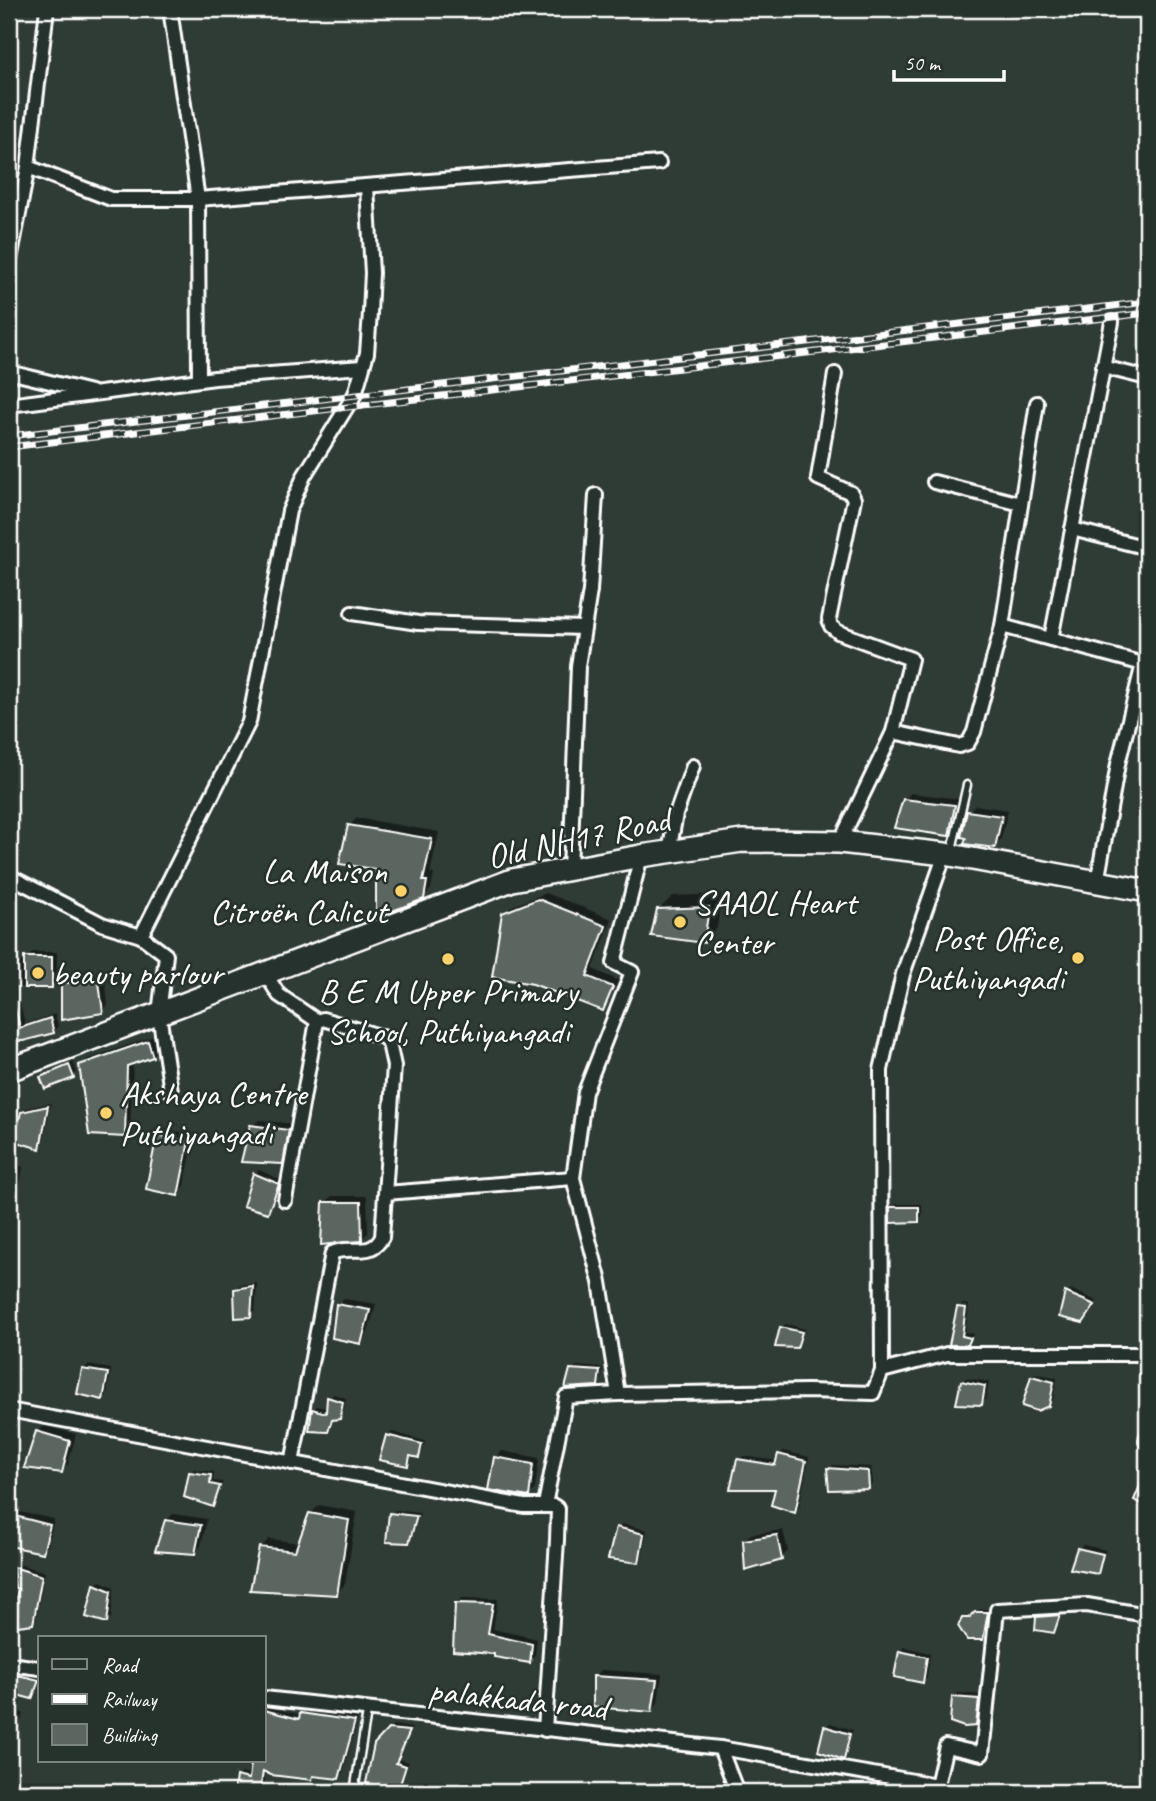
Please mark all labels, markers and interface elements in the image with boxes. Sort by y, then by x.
scale bar [894,38,1004,82]
text: 50 m [904,50,942,76]
street label: Old NH17 Road [483,796,679,879]
place label: La Maison Citroën Calicut [210,849,390,934]
place label: SAAOL Heart Center [694,880,860,965]
marker: La Maison Citroën Calicut [393,883,409,899]
marker: SAAOL Heart Center [672,914,688,930]
place label: Post Office, Puthiyangadi [912,916,1068,1001]
marker: Post Office, Puthiyangadi [1070,950,1086,966]
place label: beauty parlour [52,951,226,996]
marker: B E M Upper Primary School, Puthiyangadi [440,951,456,967]
marker: beauty parlour [30,965,46,981]
place label: B E M Upper Primary School, Puthiyangadi [319,969,580,1054]
place label: Akshaya Centre Puthiyangadi [120,1071,309,1156]
marker: Akshaya Centre Puthiyangadi [98,1105,114,1121]
legend [38,1636,266,1762]
text: Road [102,1652,141,1678]
street label: palakkada road [427,1667,615,1731]
text: Railway [102,1686,158,1712]
text: Building [102,1722,159,1748]

